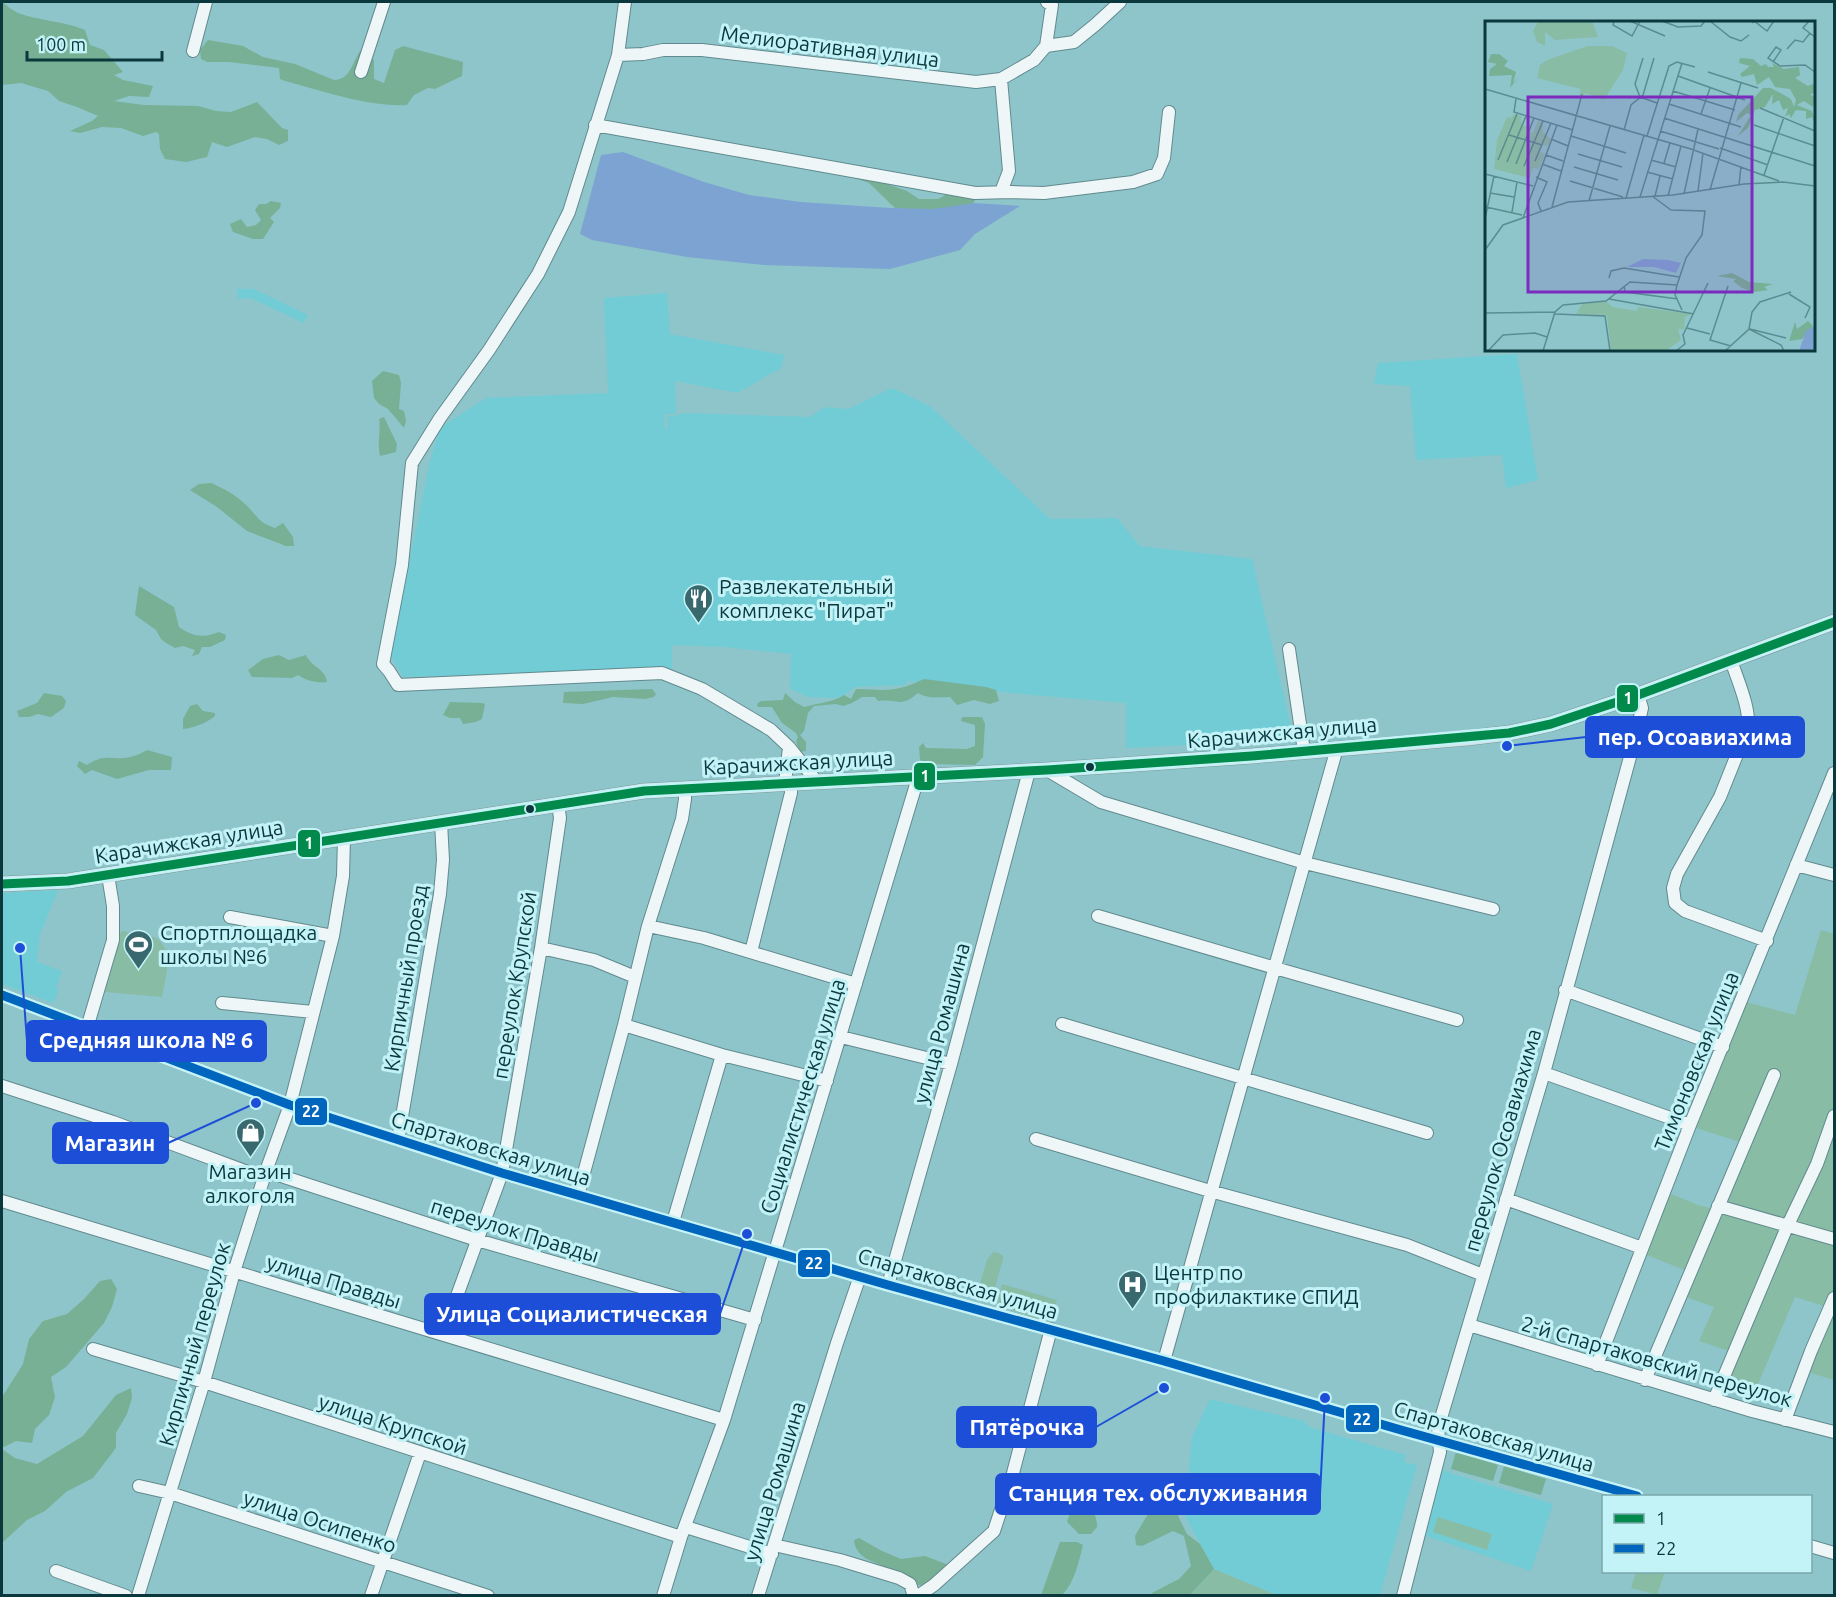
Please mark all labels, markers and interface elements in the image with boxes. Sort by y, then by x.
street label: Мелиоративная улица [719,21,941,71]
inset map [1485,21,1815,351]
scale bar [27,24,162,62]
text: 100 m [36,34,86,54]
place label: Развлекательный комплекс "Пират" [719,574,894,622]
restaurant icon: Развлекательный комплекс "Пират" [682,582,714,624]
line badge: 1 [1616,684,1639,713]
text: 1 [1623,689,1633,707]
street label: Карачижская улица [1186,712,1378,752]
callout: пер. Осоавиахима [1586,717,1804,757]
text: пер. Осоавиахима [1598,724,1792,749]
street label: Карачижская улица [702,745,894,779]
unlabelled marker [1084,761,1096,773]
line badge: 1 [913,762,936,791]
text: 1 [920,767,930,785]
unlabelled marker [524,803,536,815]
street label: Карачижская улица [93,814,285,868]
line badge: 1 [297,829,321,858]
text: 1 [304,834,314,852]
street label: Кирпичный проезд [378,883,432,1073]
street label: переулок Крупской [487,889,541,1081]
place label: Спортплощадка школы №6 [160,920,317,968]
sports icon: Спортплощадка школы №6 [123,928,155,970]
street label: улица Ромашина [908,940,974,1106]
street label: Тимоновская улица [1649,968,1743,1154]
street label: Социалистическая улица [755,976,849,1216]
callout: Средняя школа № 6 [27,1021,266,1061]
street label: переулок Осоавиахима [1459,1026,1545,1254]
text: Средняя школа № 6 [39,1027,253,1052]
line badge: 22 [294,1097,328,1126]
text: 22 [302,1102,320,1120]
street label: Спартаковская улица [388,1106,594,1190]
shop icon: Магазин алкоголя [234,1116,266,1158]
callout: Магазин [53,1123,168,1163]
text: Магазин [65,1130,155,1155]
place label: Магазин алкоголя [205,1159,295,1207]
street label: переулок Правды [428,1193,602,1267]
street label: Кирпичный переулок [153,1239,235,1449]
street label: Спартаковская улица [855,1243,1061,1323]
street label: улица Правды [264,1249,404,1313]
line badge: 22 [797,1249,831,1278]
text: 22 [805,1254,823,1272]
place label: Центр по профилактике СПИД [1154,1260,1359,1308]
hospital icon: Центр по профилактике СПИД [1117,1268,1149,1310]
callout: Улица Социалистическая [425,1294,720,1334]
text: Улица Социалистическая [436,1301,708,1326]
street label: 2-й Спартаковский переулок [1519,1311,1795,1411]
street label: улица Крупской [316,1389,470,1459]
street label: Спартаковская улица [1391,1396,1597,1476]
street label: улица Ромашина [738,1398,810,1564]
line badge: 22 [1345,1404,1380,1433]
callout: Пятёрочка [957,1407,1096,1447]
text: 22 [1353,1410,1371,1428]
text: Пятёрочка [969,1414,1085,1439]
callout: Станция тех. обслуживания [996,1474,1320,1514]
text: Станция тех. обслуживания [1008,1480,1308,1505]
street label: улица Осипенко [241,1485,399,1557]
legend [1602,1495,1812,1573]
text: 1 [1656,1508,1666,1528]
text: 22 [1656,1538,1676,1558]

